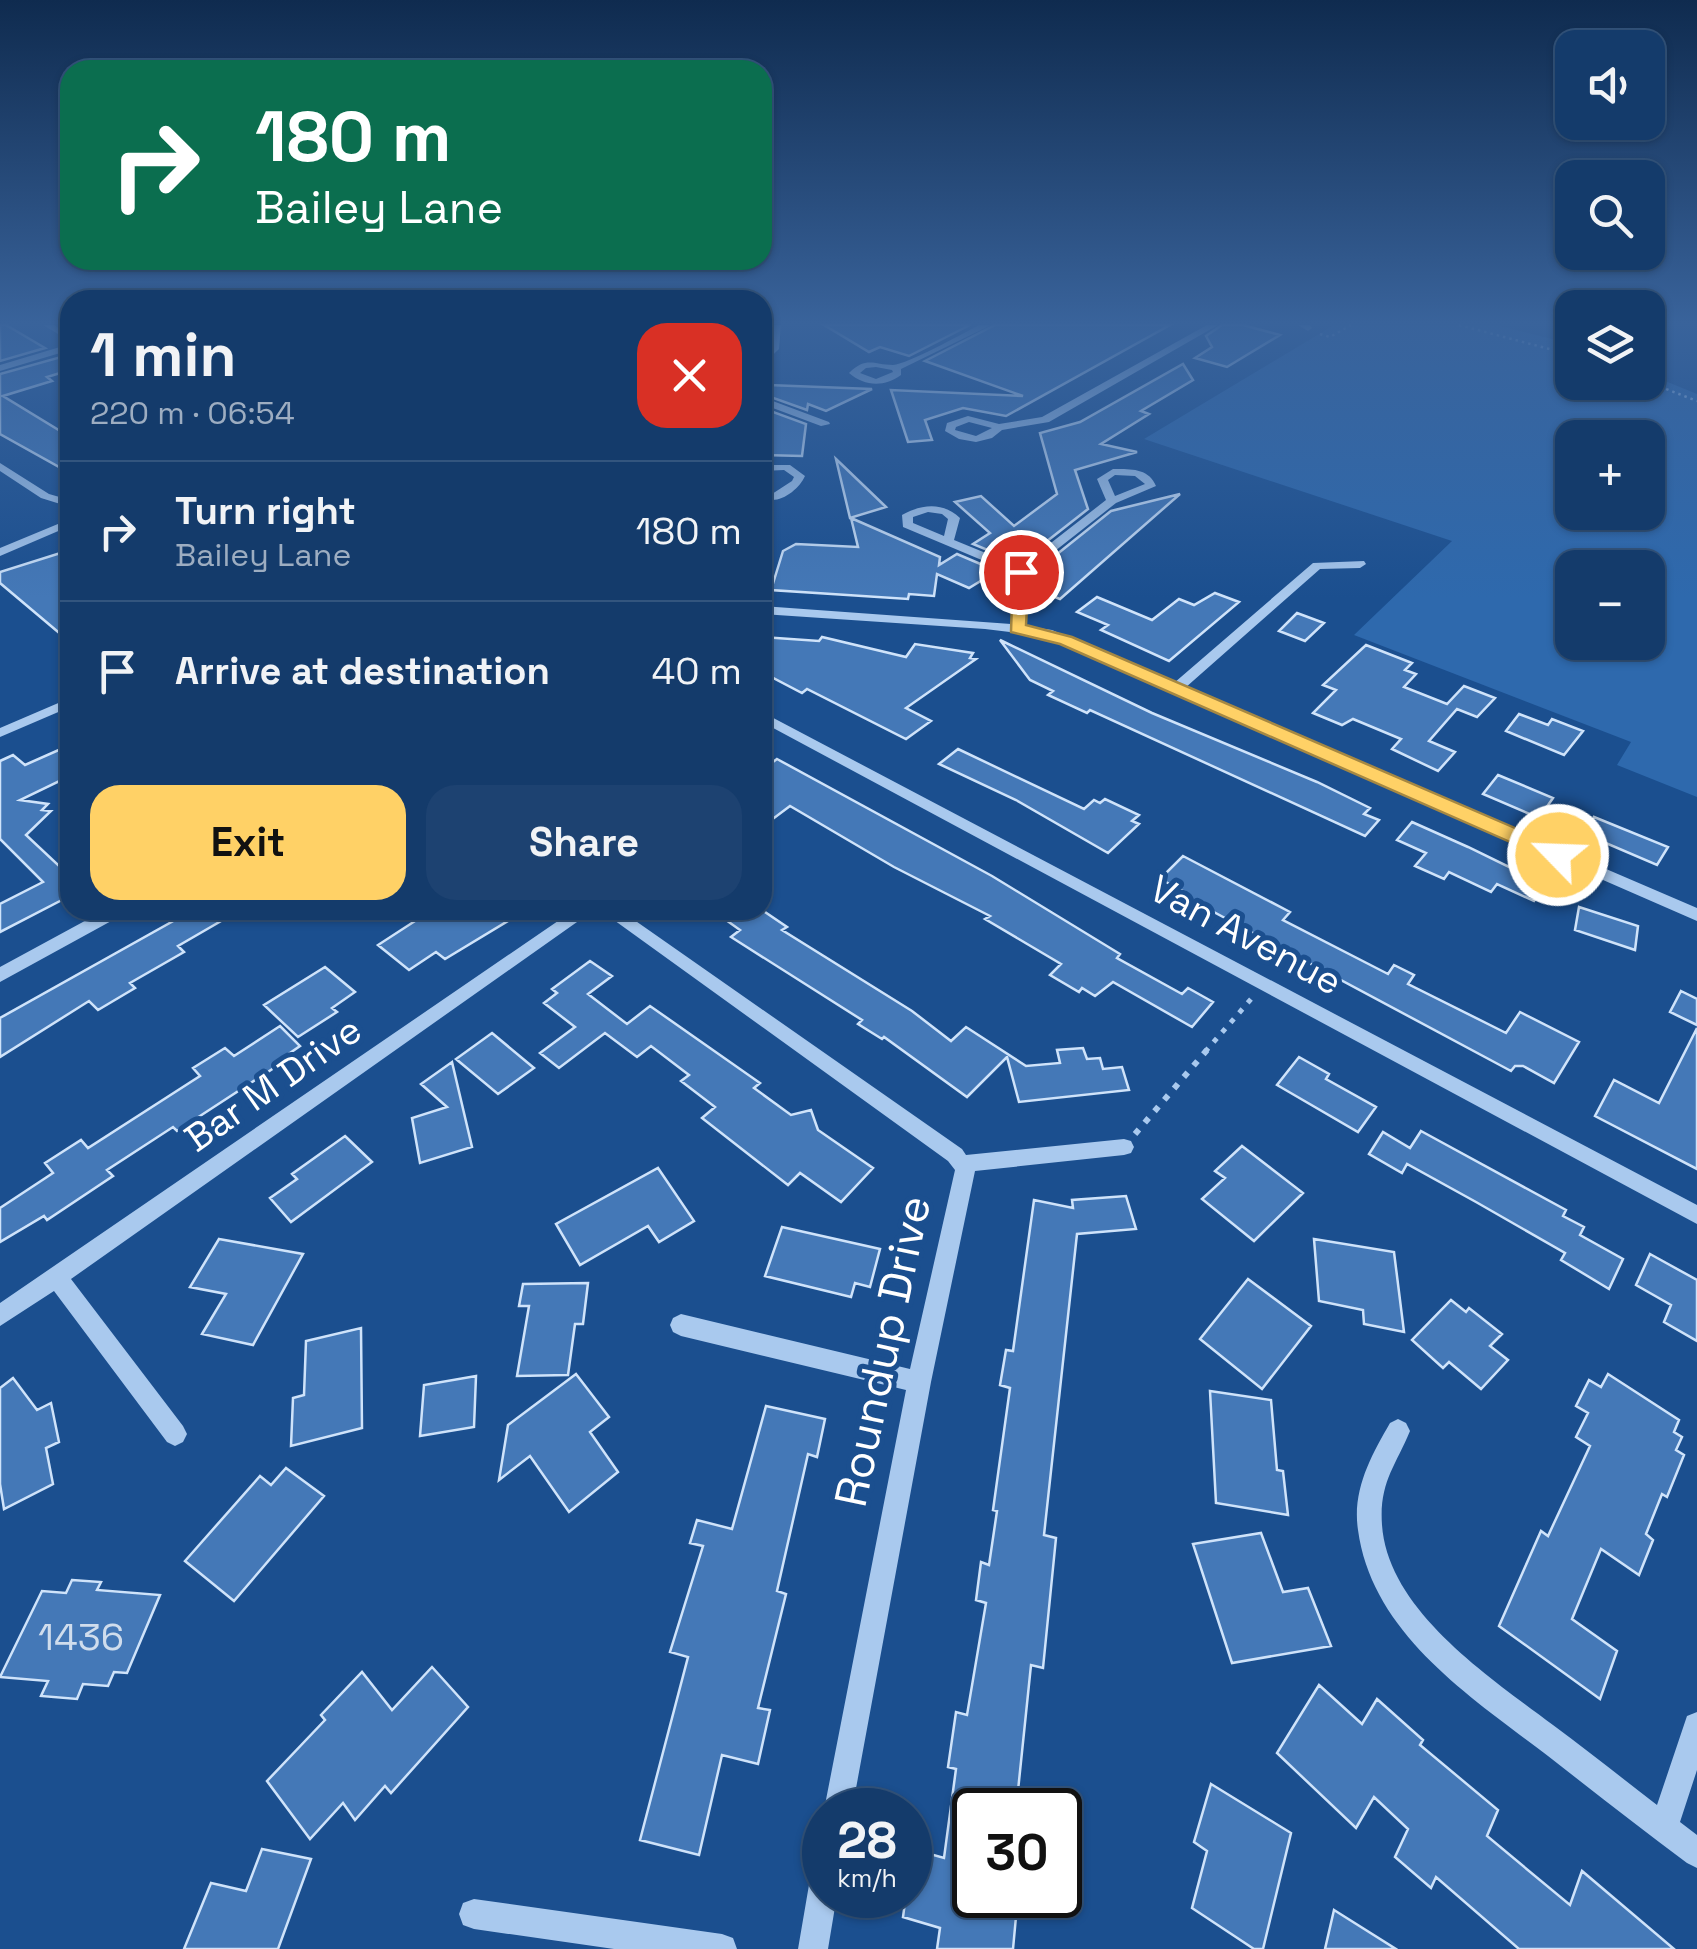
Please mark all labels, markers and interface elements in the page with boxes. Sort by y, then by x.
map controls [1555,30,1665,660]
button: sound [1555,30,1665,140]
text: 180 m [255,92,452,181]
icon: right [90,100,220,230]
button: search [1555,160,1665,270]
text: Bailey Lane [255,179,503,236]
button: layers [1555,290,1665,400]
text: 1 min [90,317,237,394]
button: close [637,323,742,428]
text: 220 m · 06:54 [90,393,295,433]
button: + [1555,420,1665,530]
text: Turn right [175,487,356,535]
icon: right [90,504,145,559]
text: 180 m [636,507,742,555]
pin [979,530,1064,615]
text: Bailey Lane [175,535,351,575]
icon: arrive [994,545,1049,600]
button: − [1555,550,1665,660]
icon: arrive [90,644,145,699]
text: Arrive at destination [175,647,550,695]
text: 40 m [651,647,742,695]
button: Exit [90,785,406,900]
button: Share [426,785,742,900]
position arrow [1506,803,1610,907]
street label: Van Avenue [1142,864,1350,1006]
street label: Bar M Drive [175,1006,371,1162]
street label: Roundup Drive [822,1191,943,1512]
house number: 1436 [38,1613,124,1661]
speed limit sign: 30 [952,1788,1082,1918]
text: 28 [837,1809,897,1873]
text: km/h [837,1862,897,1894]

